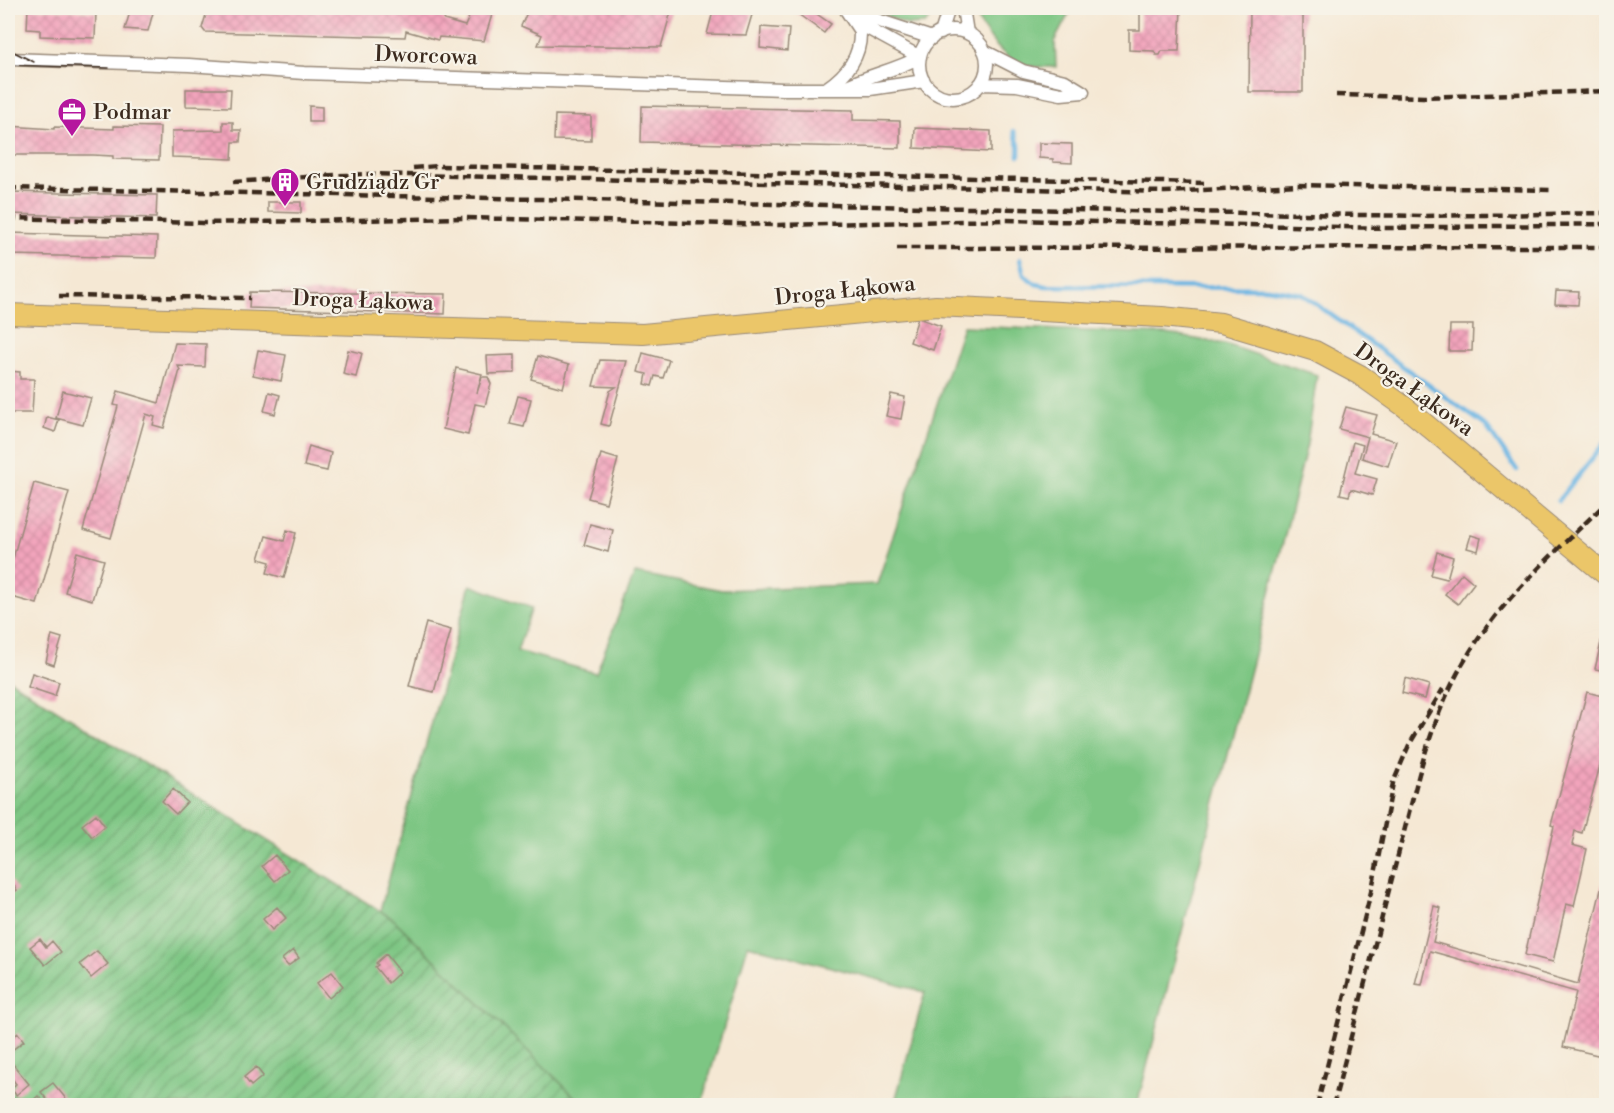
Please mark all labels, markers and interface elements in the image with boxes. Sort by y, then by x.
street label: Dworcowa [374,41,479,71]
office icon: Podmar [56,96,88,138]
place label: Podmar [93,99,171,126]
building icon: Grudziądz Gr [269,166,301,208]
place label: Grudziądz Gr [306,169,440,196]
street label: Droga Łąkowa [773,270,917,312]
street label: Droga Łąkowa [292,285,435,317]
street label: Droga Łąkowa [1349,338,1480,443]

